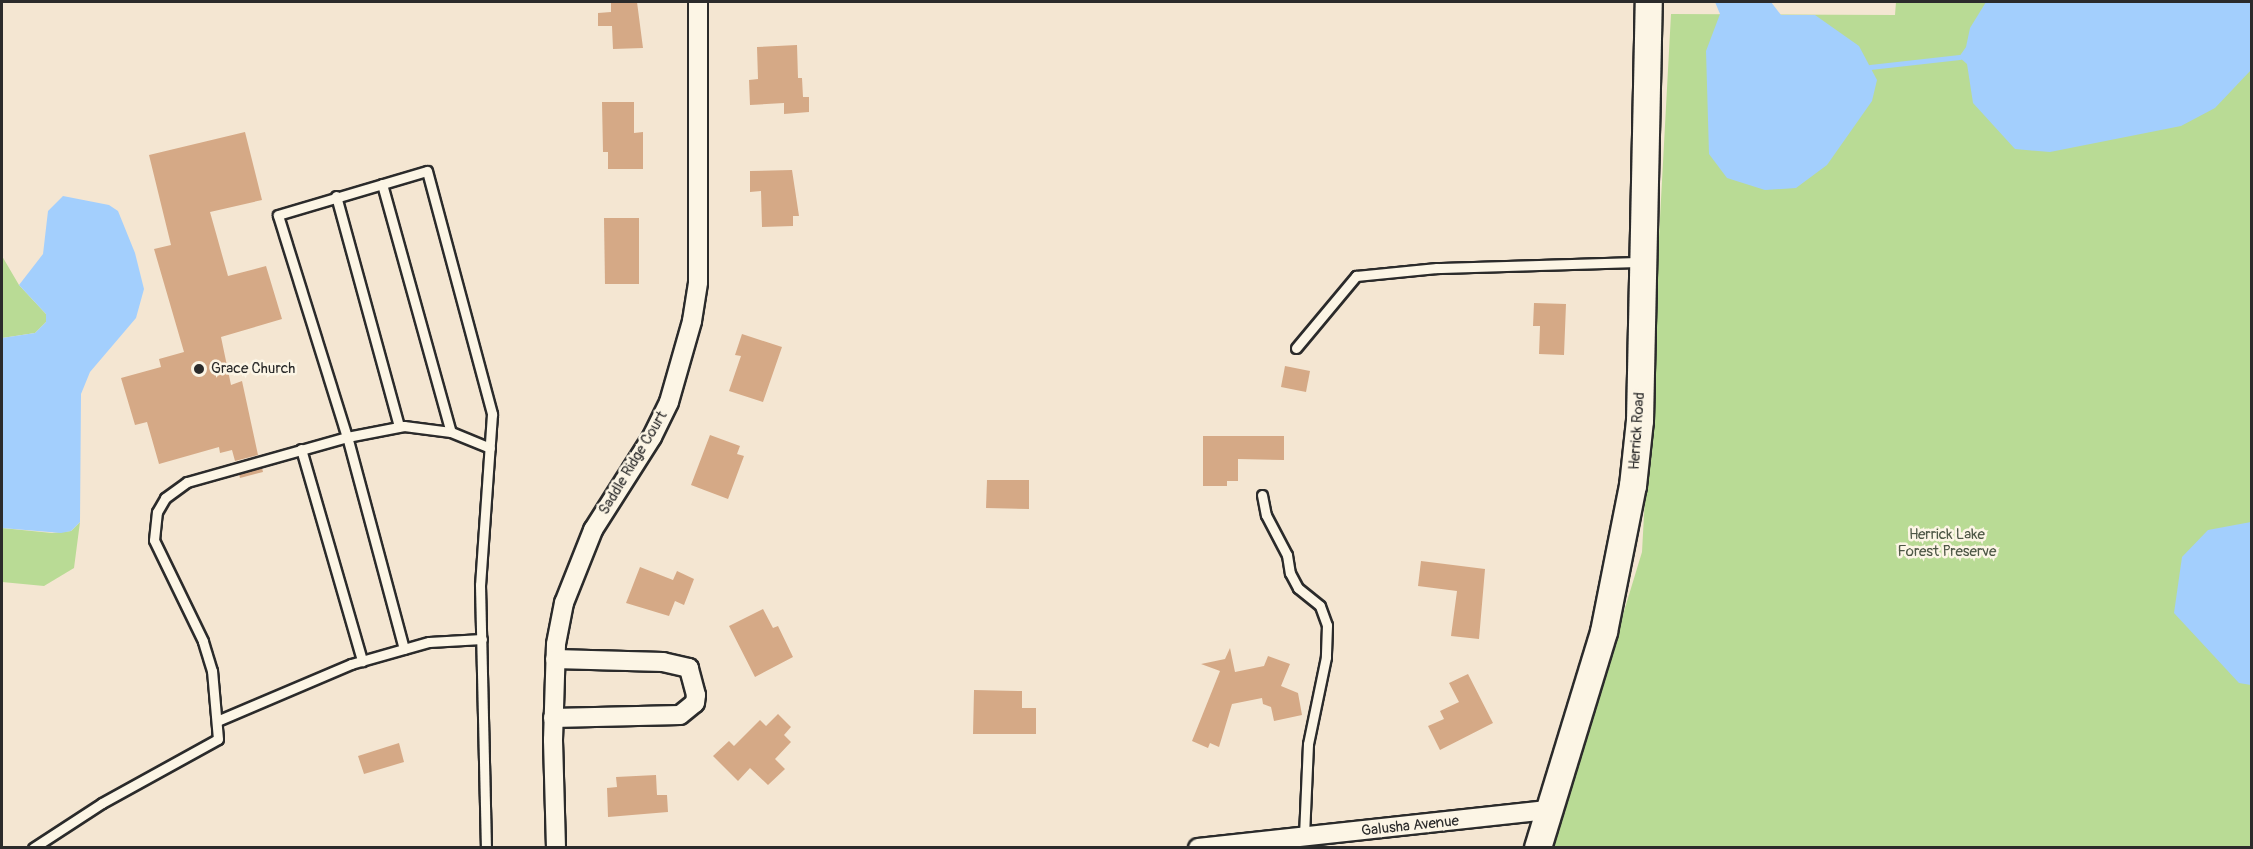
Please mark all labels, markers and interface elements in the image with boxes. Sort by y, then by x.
place label: Grace Church [211,360,295,378]
marker: Grace Church [192,362,206,376]
street label: Herrick Road [1625,392,1649,470]
street label: Saddle Ridge Court [595,408,671,518]
park label: Herrick Lake Forest Preserve [1898,525,1996,560]
street label: Galusha Avenue [1360,812,1460,840]

